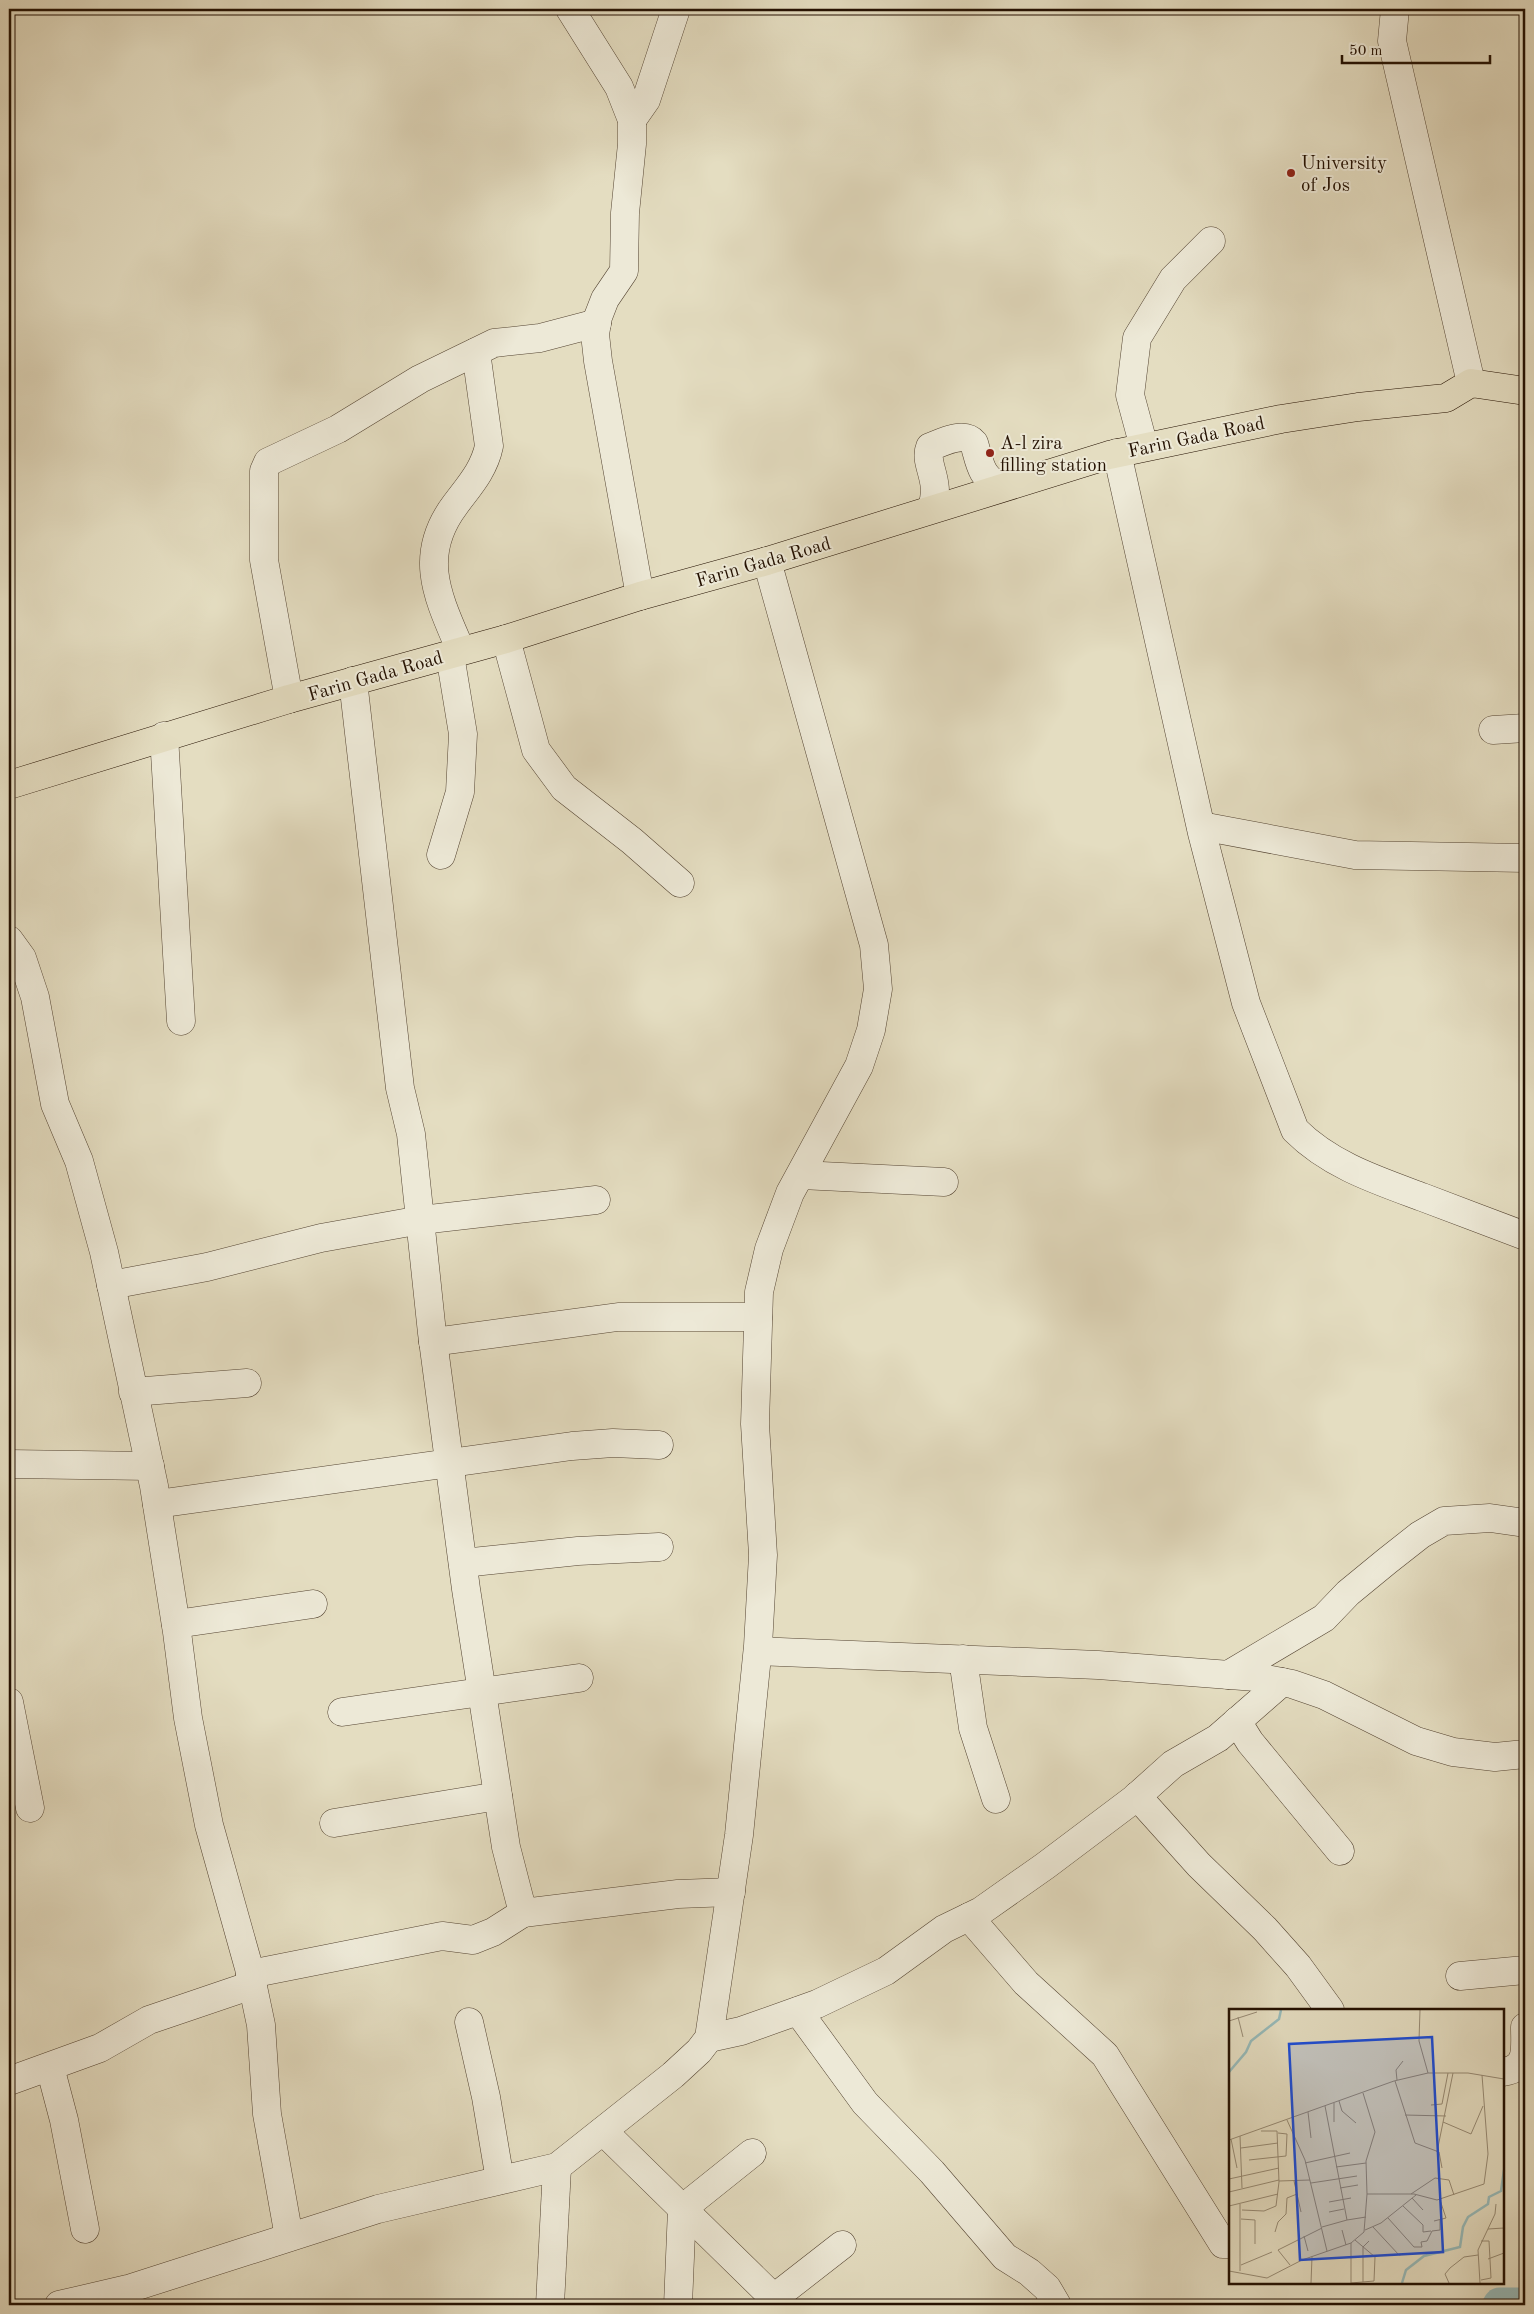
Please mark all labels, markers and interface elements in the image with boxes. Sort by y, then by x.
scale bar [1342,32,1489,64]
text: 50 m [1349,44,1383,59]
place label: University of Jos [1301,155,1387,196]
marker: University of Jos [1285,167,1297,179]
street label: Farin Gada Road [1126,415,1267,462]
place label: A-l zira filling station [1000,435,1107,476]
marker: A-l zira filling station [984,447,996,459]
street label: Farin Gada Road [694,535,833,592]
street label: Farin Gada Road [306,649,445,706]
inset map [1229,2009,1504,2284]

